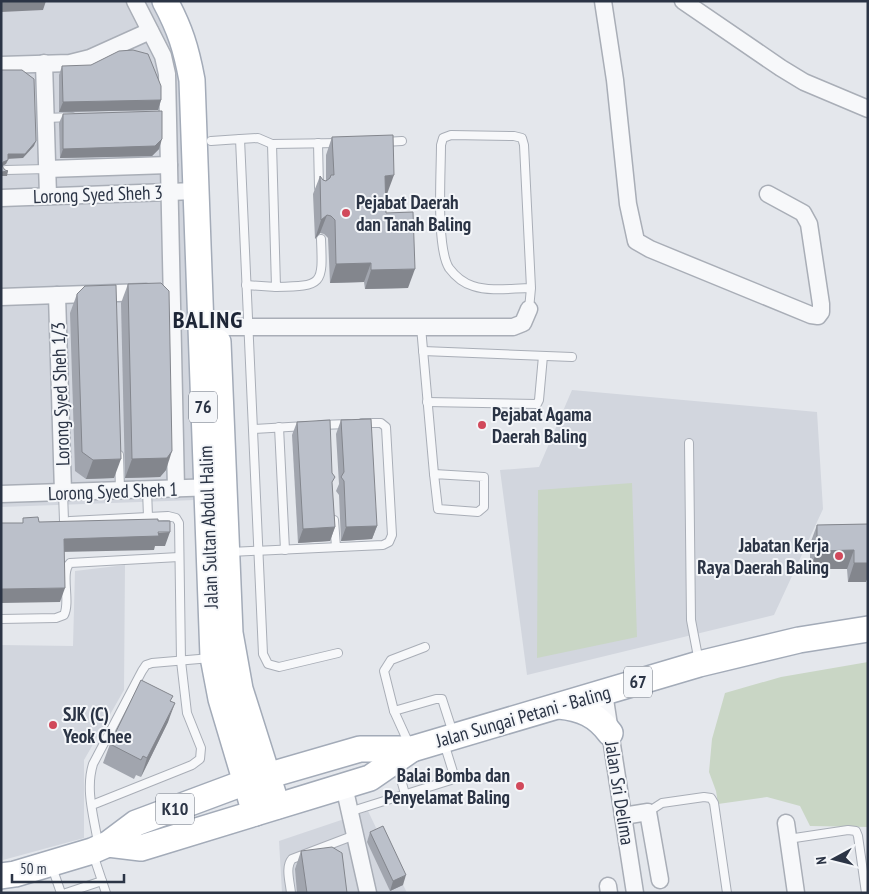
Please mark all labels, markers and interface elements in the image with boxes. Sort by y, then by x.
street label: Lorong Syed Sheh 3 [33,180,163,208]
place label: Pejabat Daerah dan Tanah Baling [356,190,471,236]
marker: Pejabat Daerah dan Tanah Baling [340,207,352,219]
district label: BALING [173,304,243,335]
street label: Lorong Syed Sheh 1/3 [45,322,75,466]
road number: 76 [189,392,217,422]
place label: Pejabat Agama Daerah Baling [492,402,592,448]
marker: Pejabat Agama Daerah Baling [476,419,488,431]
street label: Jalan Sultan Abdul Halim [193,445,223,610]
street label: Lorong Syed Sheh 1 [48,477,178,505]
place label: Jabatan Kerja Raya Daerah Baling [697,533,829,579]
marker: Jabatan Kerja Raya Daerah Baling [833,550,845,562]
road number: 67 [624,666,652,698]
street label: Jalan Sungai Petani - Baling [432,680,613,753]
place label: SJK (C) Yeok Chee [62,702,132,748]
marker: SJK (C) Yeok Chee [47,719,59,731]
street label: Jalan Sri Delima [600,739,640,846]
place label: Balai Bomba dan Penyelamat Baling [384,763,510,809]
marker: Balai Bomba dan Penyelamat Baling [514,780,526,792]
road number: K10 [156,794,194,824]
north arrow [809,834,859,884]
scale bar [12,852,125,884]
text: N [812,856,830,865]
text: 50 m [20,859,46,878]

